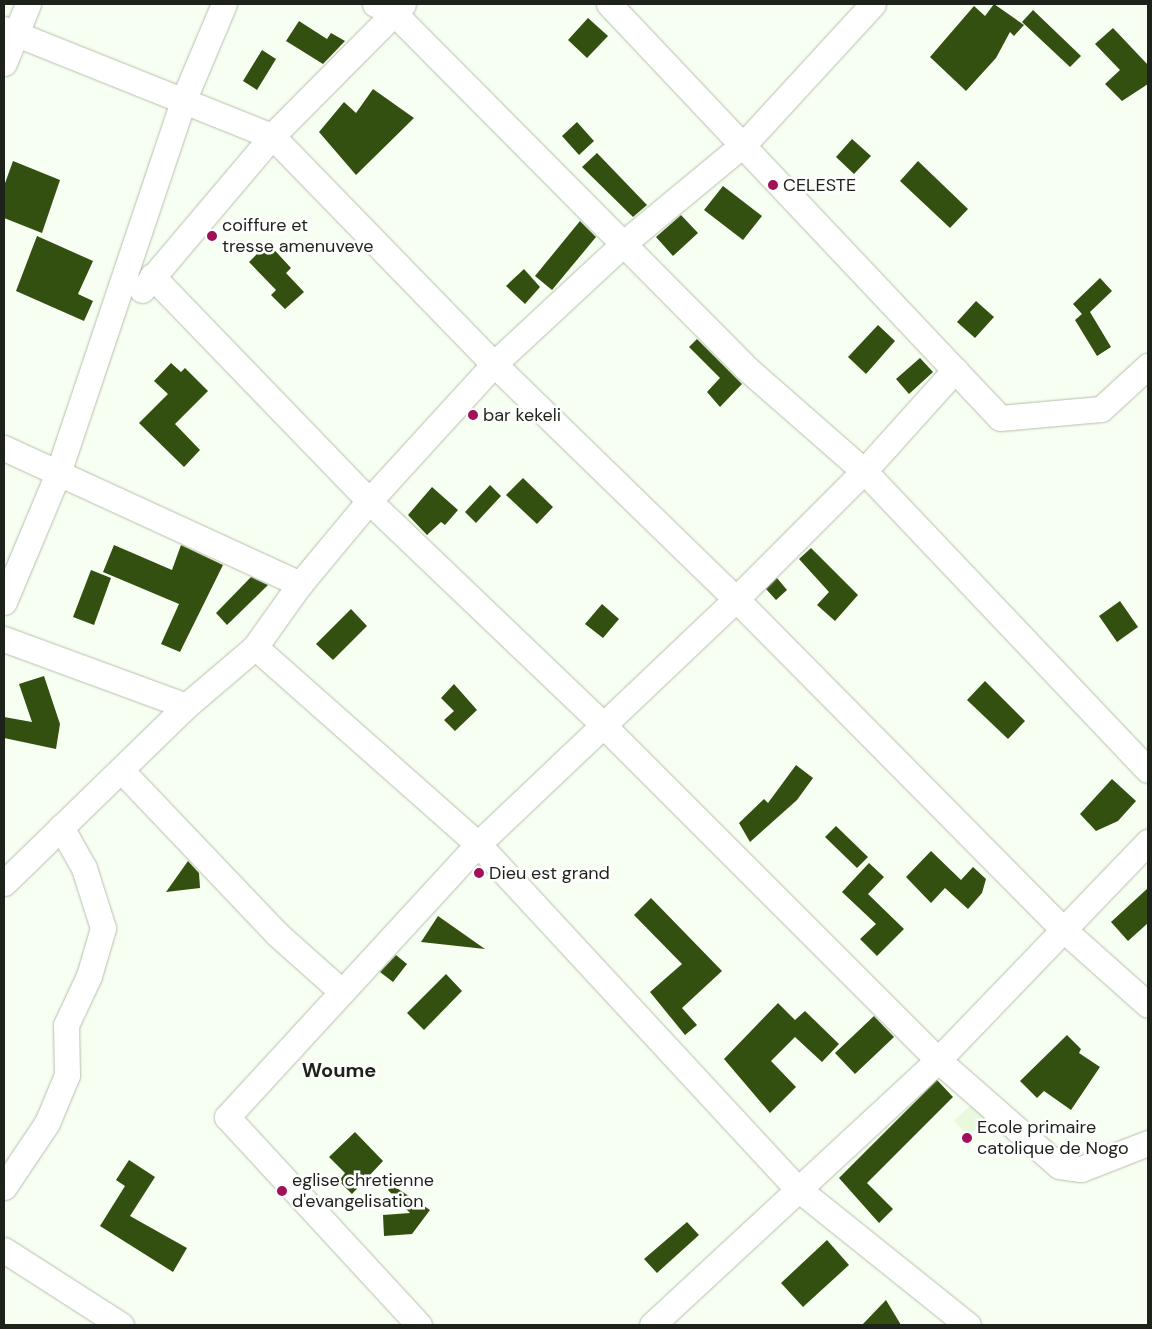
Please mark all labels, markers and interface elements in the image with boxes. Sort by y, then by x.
place label: CELESTE [783,174,856,196]
marker: CELESTE [767,179,779,191]
place label: coiffure et tresse amenuveve [222,215,374,258]
marker: coiffure et tresse amenuveve [206,230,218,242]
place label: bar kekeli [483,404,561,426]
marker: bar kekeli [467,409,479,421]
place label: Dieu est grand [489,862,610,884]
marker: Dieu est grand [473,867,485,879]
district label: Woume [302,1058,376,1082]
place label: Ecole primaire catolique de Nogo [977,1117,1129,1160]
marker: Ecole primaire catolique de Nogo [961,1132,973,1144]
place label: eglise chretienne d'evangelisation [292,1170,434,1212]
marker: eglise chretienne d'evangelisation [276,1185,288,1197]

